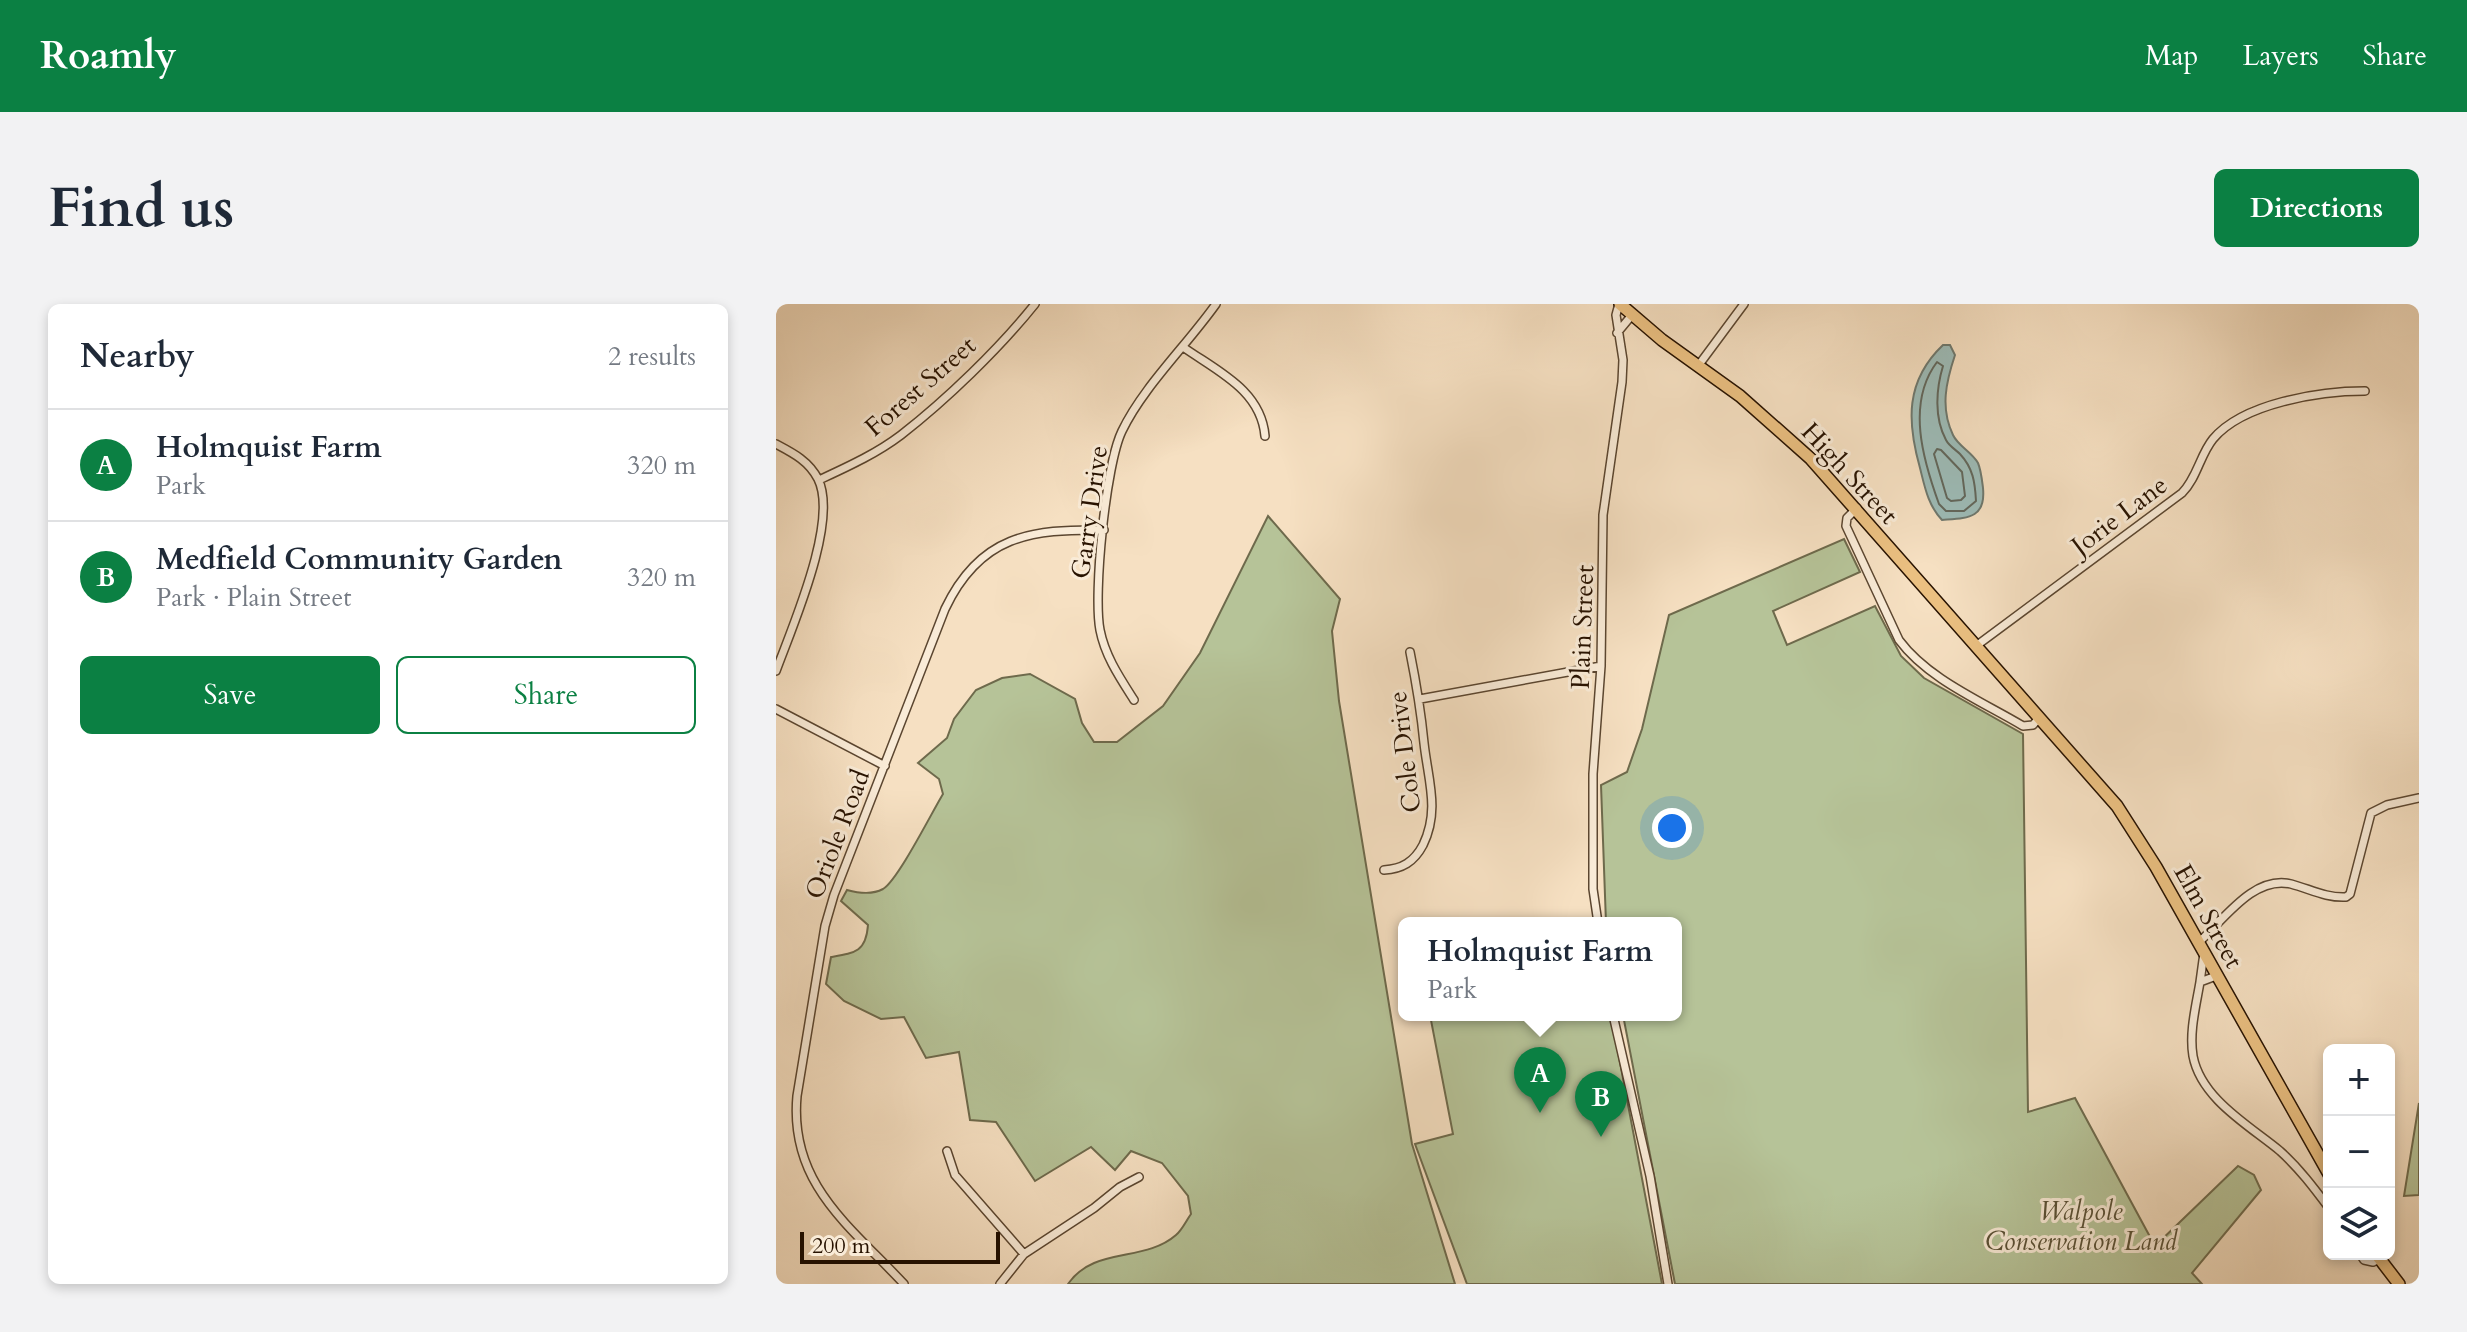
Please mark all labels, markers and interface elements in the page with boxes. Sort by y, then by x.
text: Roamly [40,30,177,82]
text: Map [2145,37,2198,75]
text: Layers [2242,37,2319,75]
text: Share [2363,37,2427,75]
button: Directions [2214,169,2419,247]
text: Find us [48,171,234,246]
street label: Forest Street [857,328,983,444]
text: Nearby [80,333,195,379]
text: 2 results [608,339,696,374]
street label: High Street [1793,415,1906,532]
text: Holmquist Farm [156,427,382,468]
street label: Garry Drive [1063,443,1116,581]
text: A [96,448,116,483]
text: 320 m [627,448,696,483]
text: Park [156,468,206,503]
street label: Jorie Lane [2061,468,2175,565]
text: Medfield Community Garden [156,539,563,580]
text: B [97,560,115,595]
text: 320 m [627,560,696,595]
street label: Plain Street [1563,564,1602,690]
text: Park · Plain Street [156,580,351,615]
button: Save [80,656,380,734]
button: Share [396,656,696,734]
street label: Cole Drive [1380,689,1429,815]
street label: Oriole Road [797,764,878,904]
your location [1652,808,1692,848]
street label: Elm Street [2166,858,2252,975]
popup [1398,917,1682,1021]
text: Holmquist Farm [1427,931,1653,972]
text: Park [1427,972,1477,1007]
map controls [2323,1044,2395,1260]
button: + [2323,1044,2395,1116]
pin: A [1514,1047,1566,1113]
pin: B [1575,1071,1627,1137]
button: − [2323,1116,2395,1188]
button: layers [2323,1188,2395,1260]
park label: Walpole Conservation Land [1985,1194,2179,1259]
scale bar [800,1228,1000,1264]
text: 200 m [812,1231,870,1261]

